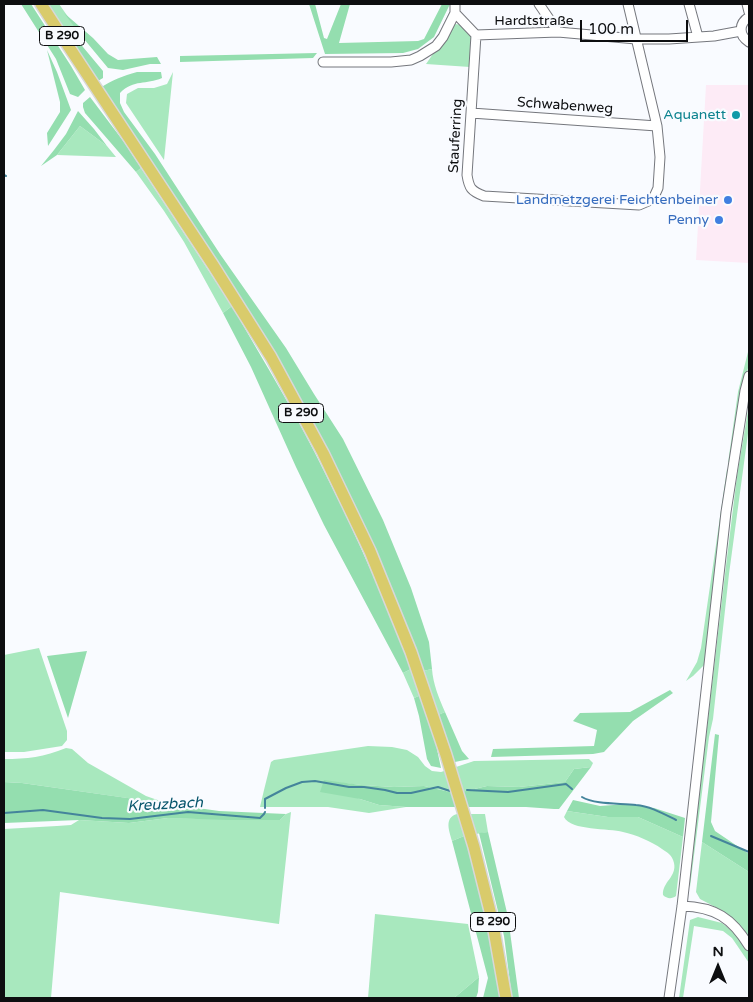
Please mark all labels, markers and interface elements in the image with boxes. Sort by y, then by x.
scale bar [583,10,690,42]
street label: Hardtstraße [494,13,574,29]
text: 100 m [588,20,634,38]
road number: B 290 [40,27,84,46]
street label: Schwabenweg [516,94,614,118]
street label: Stauferring [446,98,466,174]
place label: Aquanett [663,107,726,123]
marker: Aquanett [730,109,742,121]
place label: Landmetzgerei Feichtenbeiner [516,192,718,208]
marker: Landmetzgerei Feichtenbeiner [722,194,734,206]
place label: Penny [667,212,709,228]
marker: Penny [713,214,725,226]
road number: B 290 [278,403,324,422]
water label: Kreuzbach [127,794,203,816]
road number: B 290 [470,912,516,932]
north arrow [693,942,743,992]
text: N [712,943,724,960]

